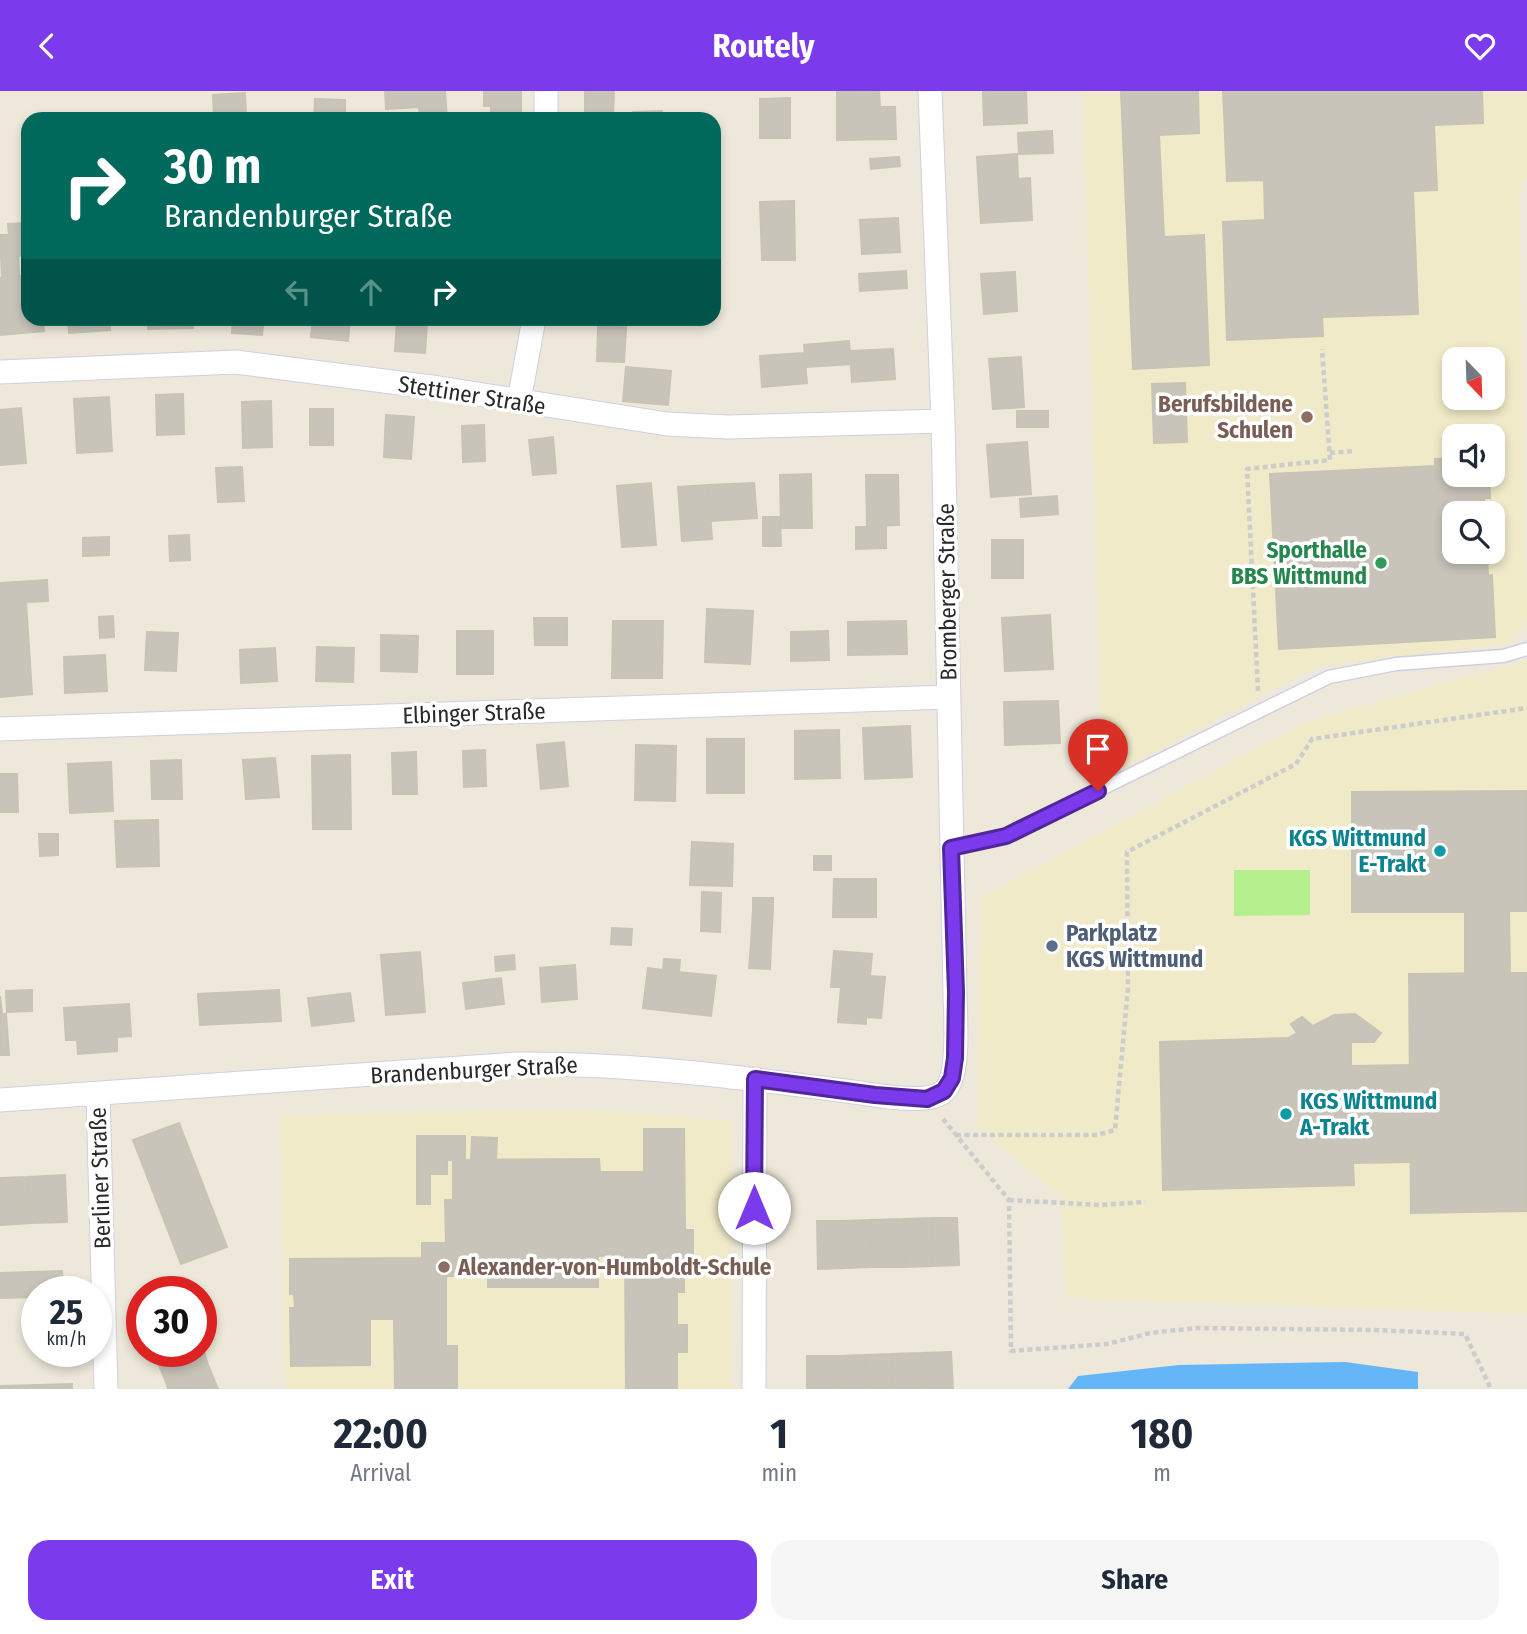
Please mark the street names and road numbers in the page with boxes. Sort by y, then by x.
street label: Stettiner Straße [396,370,548,420]
street label: Bromberger Straße [931,503,963,681]
street label: Elbinger Straße [402,697,546,729]
street label: Brandenburger Straße [370,1051,578,1089]
street label: Berliner Straße [84,1107,116,1249]

